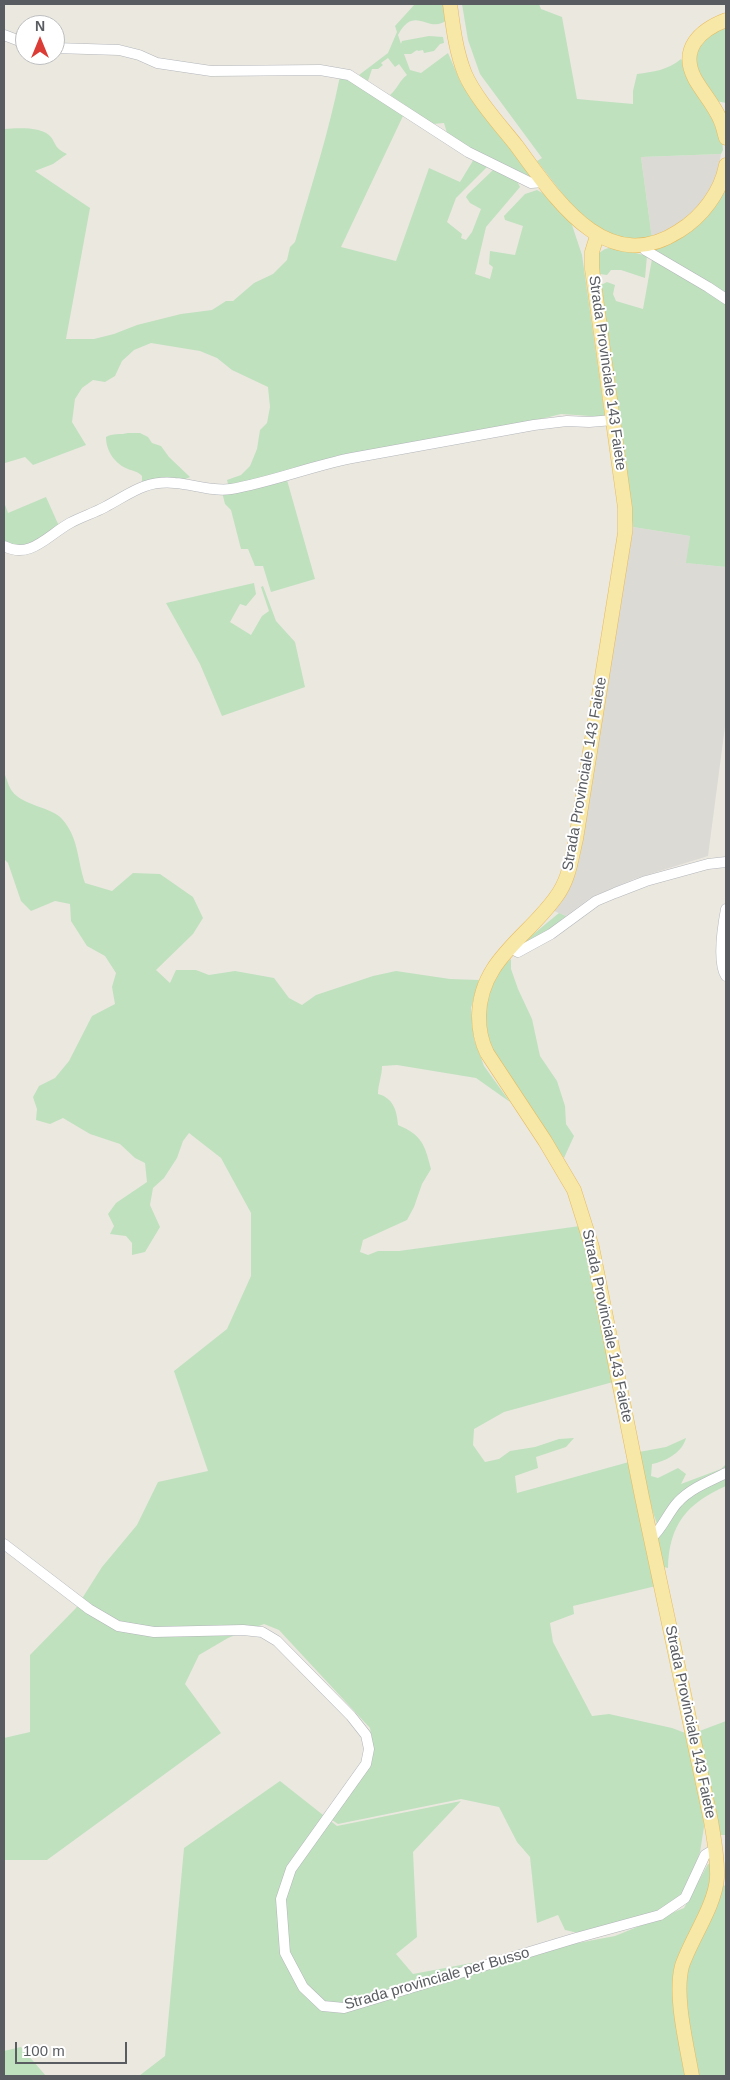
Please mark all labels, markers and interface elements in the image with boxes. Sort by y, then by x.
north arrow [15,15,65,65]
text: N [35,18,45,34]
street label: Strada Provinciale 143 Faiete [584,274,630,472]
street label: Strada Provinciale 143 Faiete [559,676,611,872]
street label: Strada Provinciale 143 Faiete [578,1228,636,1424]
street label: Strada Provinciale 143 Faiete [661,1624,719,1820]
street label: Strada provinciale per Busso [342,1944,532,2014]
scale bar [18,2032,130,2064]
text: 100 m [23,2042,65,2059]

